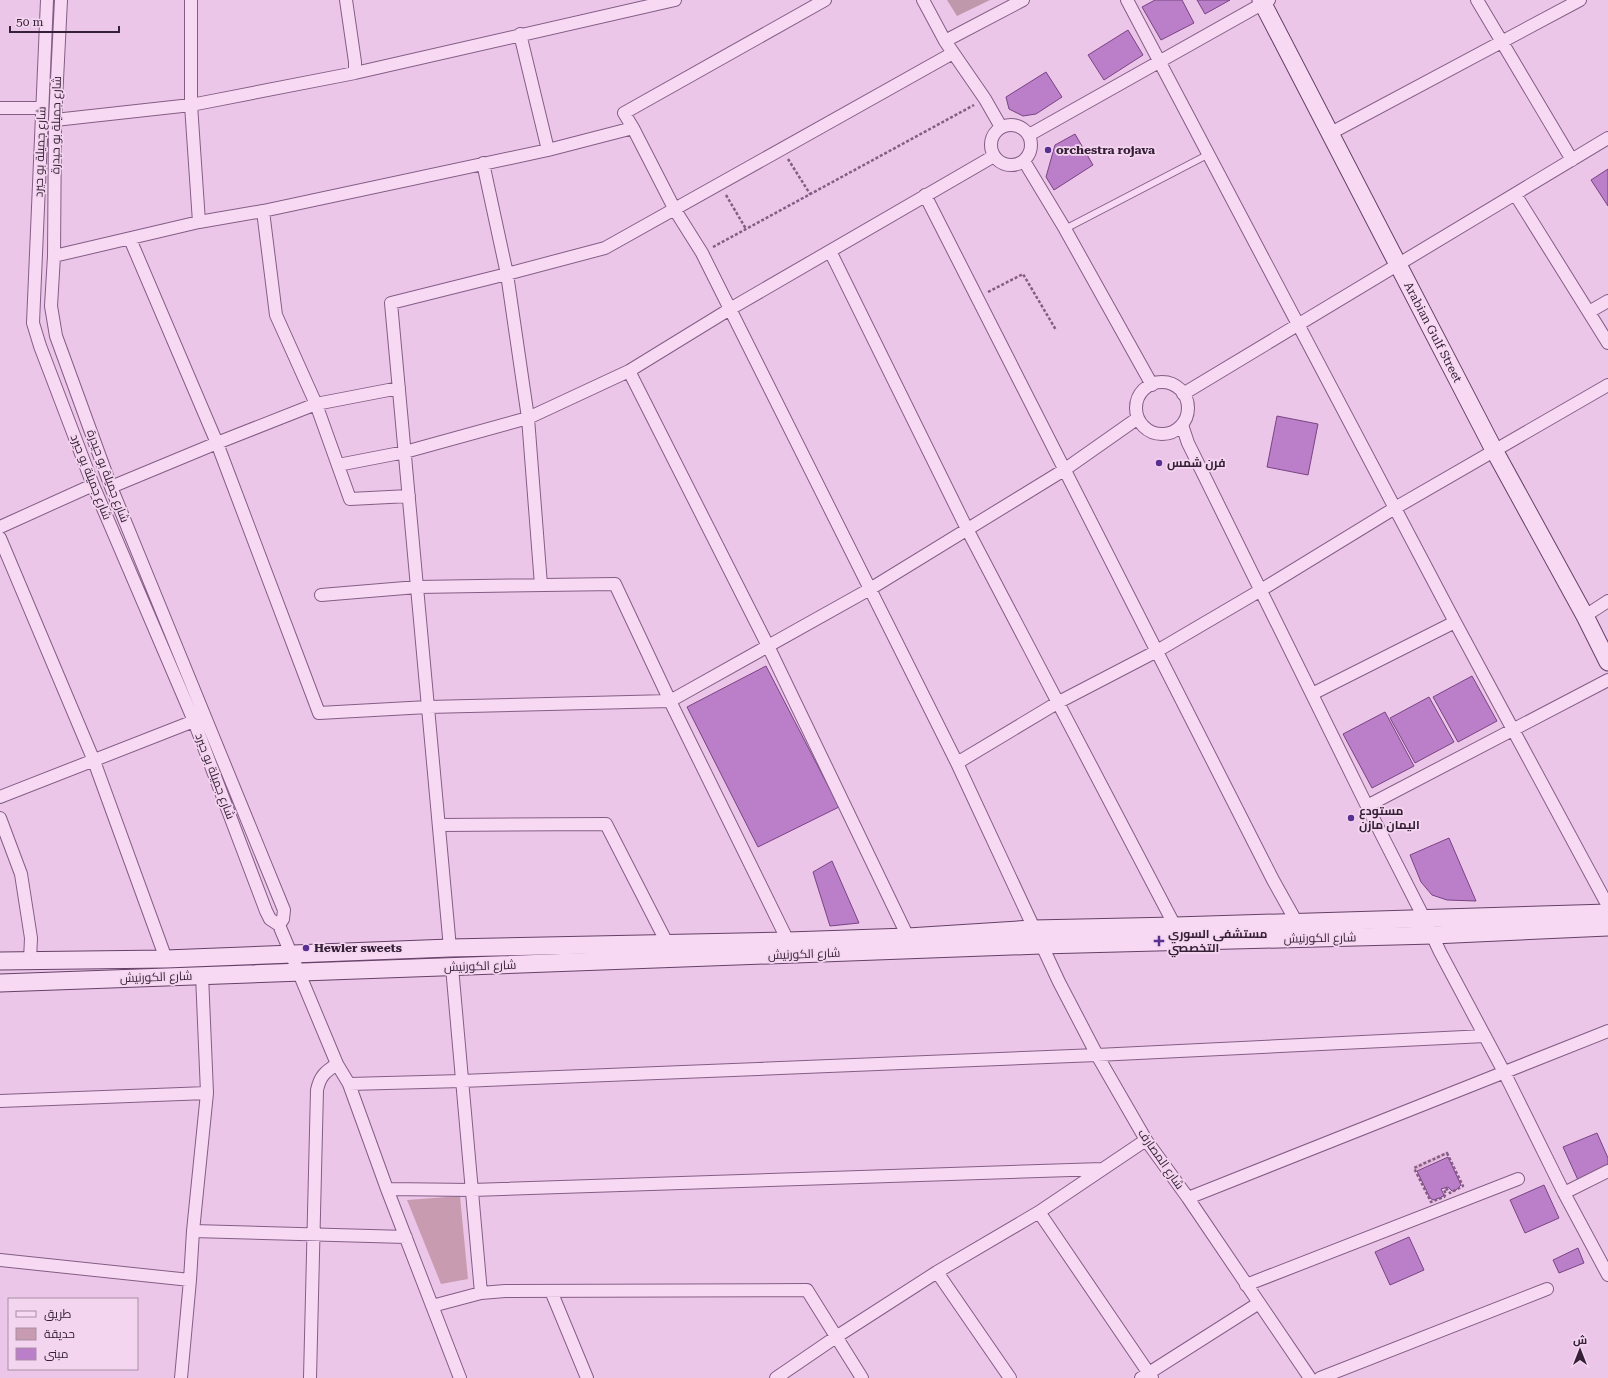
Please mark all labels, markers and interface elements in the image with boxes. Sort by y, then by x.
scale bar [10,8,119,34]
text: 50 m [16,15,43,29]
street label: شارع جميلة بو حيدرة [48,76,65,174]
street label: شارع جميلة بو حيرد [31,106,50,198]
place label: orchestra rojava [1056,143,1155,157]
marker: orchestra rojava [1043,145,1053,155]
street label: Arabian Gulf Street [1401,279,1465,385]
street label: شارع جميلة بو حيدرة [83,428,132,525]
street label: شارع جميلة بو حيرد [67,432,115,522]
place label: فرن شمس [1167,456,1225,471]
marker: فرن شمس [1154,458,1164,468]
street label: شارع جميلة بو حيرد [191,731,238,821]
place label: مستودع اليمان مازن [1359,804,1420,833]
marker: مستودع اليمان مازن [1346,813,1356,823]
place label: مستشفى السوري التخصصي [1168,927,1268,958]
street label: شارع الكورنيش [1284,930,1356,947]
marker: مستشفى السوري التخصصي [1153,935,1165,947]
place label: Hewler sweets [314,941,402,955]
marker: Hewler sweets [301,943,311,953]
street label: شارع الكورنيش [768,946,841,963]
street label: شارع الكورنيش [444,958,517,975]
street label: شارع الكورنيش [120,969,193,986]
street label: شارع المصارف [1134,1126,1187,1192]
legend [8,1298,138,1370]
text: طريق [44,1307,72,1321]
text: حديقة [44,1327,75,1341]
north arrow [1560,1330,1600,1370]
text: ش [1573,1334,1587,1347]
text: مبنى [44,1347,69,1361]

